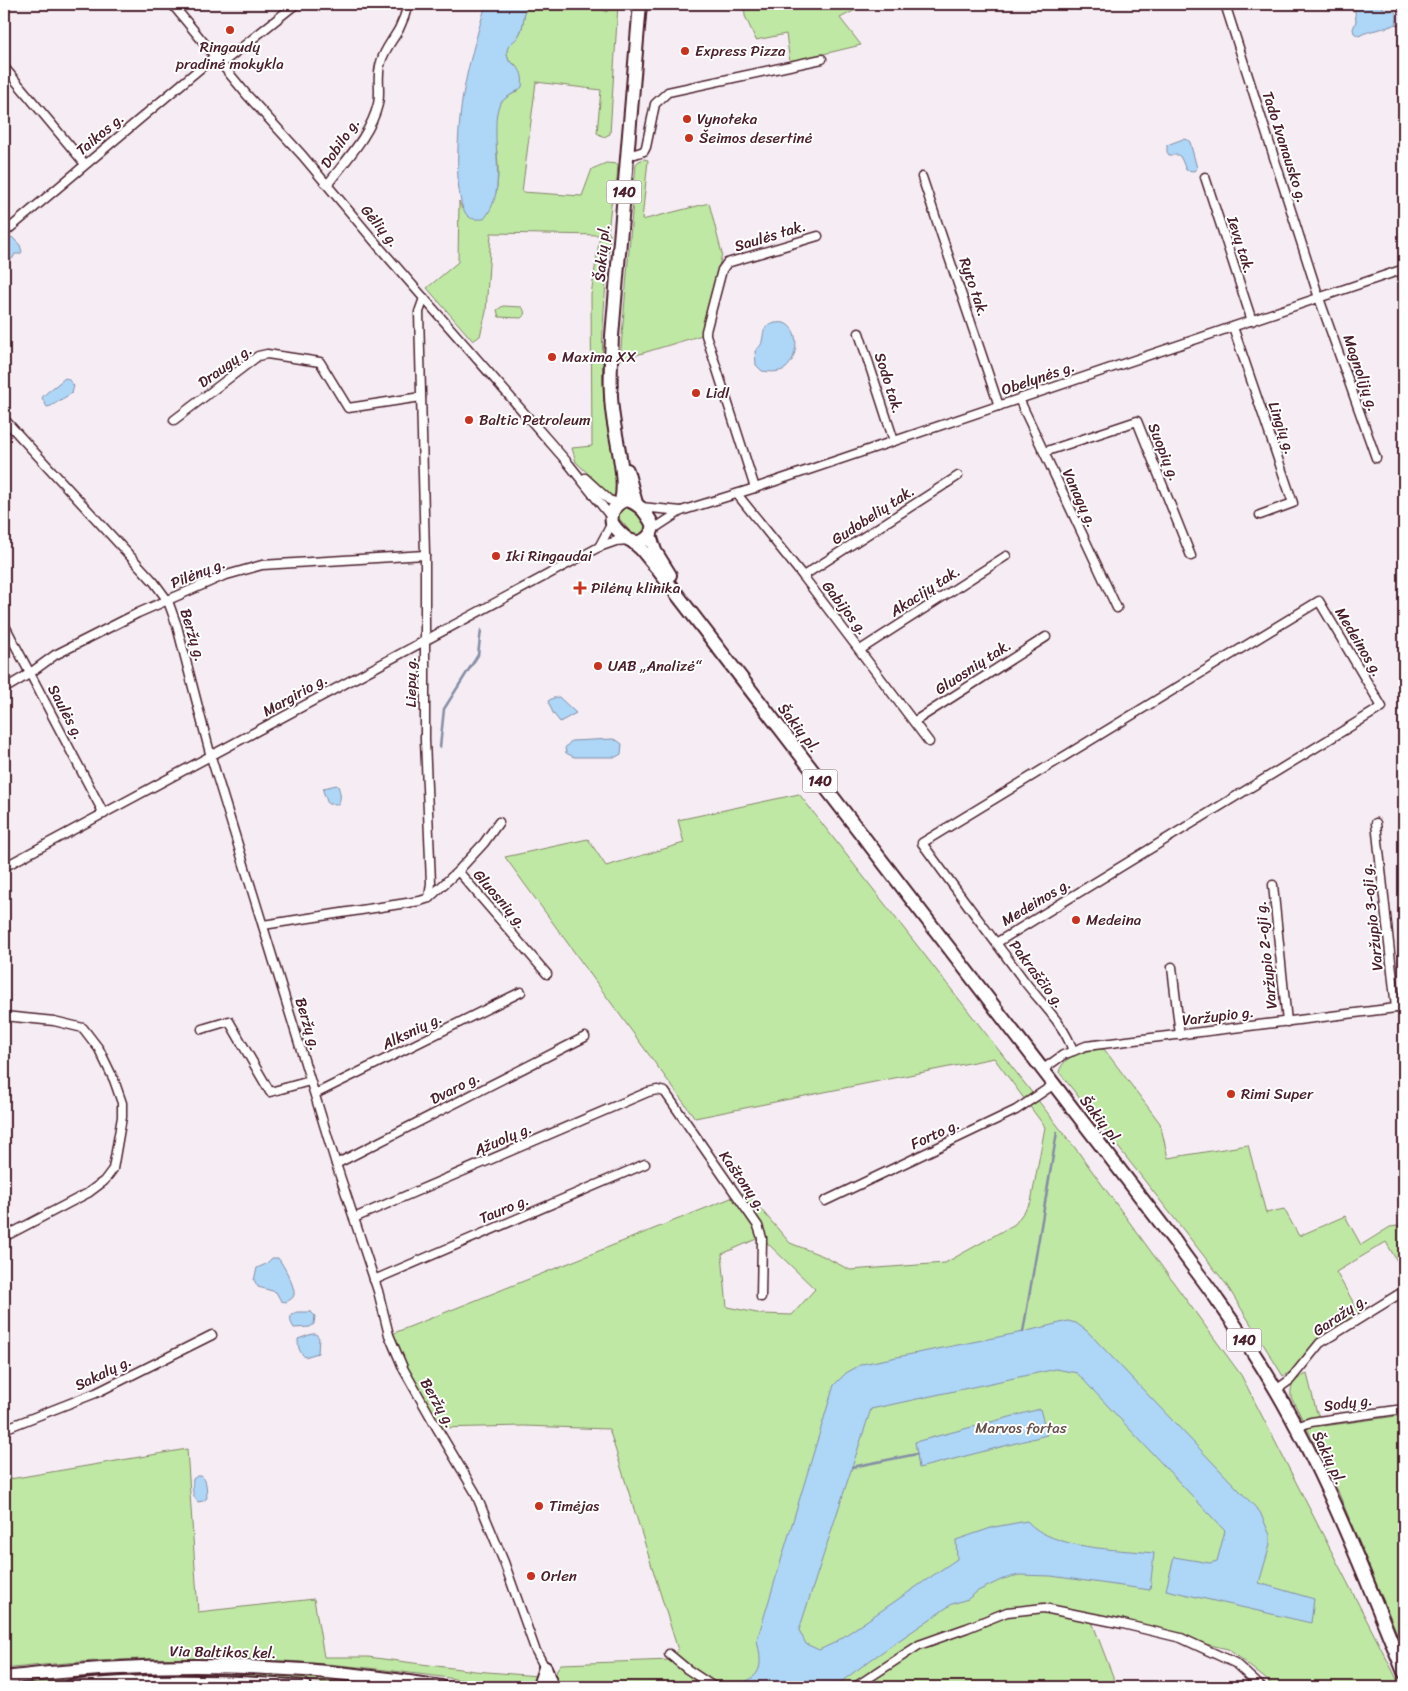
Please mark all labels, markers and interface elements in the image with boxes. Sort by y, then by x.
marker: Ringaudų pradinė mokykla [224,24,236,36]
place label: Ringaudų pradinė mokykla [175,34,284,77]
place label: Express Pizza [695,38,786,64]
marker: Express Pizza [679,45,691,57]
street label: Tado Ivanausko g. [1255,88,1315,206]
street label: Taikos g. [70,106,130,162]
place label: Vynoteka [697,106,758,132]
street label: Dobilo g. [313,112,367,174]
marker: Vynoteka [681,113,693,125]
place label: Šeimos desertinė [699,125,813,151]
marker: Šeimos desertinė [683,132,695,144]
road number: 140 [606,180,642,203]
street label: Gėlių g. [354,199,406,253]
street label: Ievų tak. [1219,212,1263,277]
street label: Saulės tak. [731,213,809,259]
street label: Šakių pl. [587,223,617,283]
street label: Ryto tak. [952,254,996,320]
street label: Magnolijų g. [1336,331,1386,415]
street label: Draugų g. [192,337,258,395]
place label: Maxima XX [562,344,636,370]
street label: Sodo tak. [867,349,911,417]
marker: Maxima XX [546,351,558,363]
street label: Obelynės g. [998,353,1078,403]
place label: Lidl [706,380,730,406]
marker: Lidl [690,387,702,399]
street label: Lingių g. [1261,398,1303,458]
place label: Baltic Petroleum [479,407,591,433]
marker: Baltic Petroleum [463,414,475,426]
street label: Suopių g. [1140,419,1188,485]
street label: Vanagų g. [1055,464,1105,532]
street label: Gudobelių tak. [826,478,920,552]
place label: Iki Ringaudai [505,543,593,569]
street label: Pilėnų g. [167,550,229,596]
marker: Iki Ringaudai [490,550,502,562]
street label: Akacijų tak. [884,558,966,624]
place label: Pilėnų klinika [591,575,681,601]
street label: Gabijos g. [815,575,875,641]
marker: Pilėnų klinika [573,581,587,595]
street label: Medeinos g. [1328,602,1390,682]
street label: Beržų g. [173,605,213,665]
street label: Gluosnių tak. [929,632,1017,702]
place label: UAB „Analizė“ [608,653,703,679]
street label: Liepų g. [398,657,424,707]
marker: UAB „Analizė“ [592,660,604,672]
street label: Margirio g. [257,666,333,724]
street label: Saulės g. [40,679,92,745]
street label: Šakių pl. [771,697,827,759]
road number: 140 [802,769,838,792]
street label: Varžupio 3-oji g. [1353,862,1391,972]
street label: Gluosnių g. [466,863,534,935]
street label: Medeinos g. [996,871,1076,933]
street label: Varžupio 2-oji g. [1247,900,1285,1010]
place label: Medeina [1086,907,1142,933]
marker: Medeina [1070,914,1082,926]
street label: Pakraščio g. [1002,934,1072,1014]
street label: Beržų g. [288,994,328,1054]
street label: Varžupio g. [1180,999,1256,1033]
street label: Alksnių g. [376,1005,447,1057]
street label: Dvaro g. [425,1064,485,1112]
place label: Rimi Super [1241,1081,1314,1107]
marker: Rimi Super [1225,1088,1237,1100]
street label: Šakių pl. [1073,1089,1129,1151]
street label: Forto g. [906,1111,964,1157]
street label: Ąžuolų g. [469,1115,536,1163]
street label: Kaštonų g. [712,1145,774,1217]
street label: Tauro g. [475,1187,533,1231]
street label: Garažų g. [1307,1287,1373,1343]
road number: 140 [1226,1328,1262,1352]
street label: Sakalų g. [70,1348,136,1398]
street label: Beržų g. [413,1373,463,1433]
street label: Sodų g. [1322,1387,1374,1419]
park label: Marvos fortas [975,1415,1067,1441]
street label: Šakių pl. [1305,1426,1353,1490]
place label: Timėjas [549,1493,600,1519]
marker: Timėjas [533,1500,545,1512]
place label: Orlen [541,1563,577,1589]
marker: Orlen [525,1570,537,1582]
street label: Via Baltikos kel. [169,1638,277,1666]

